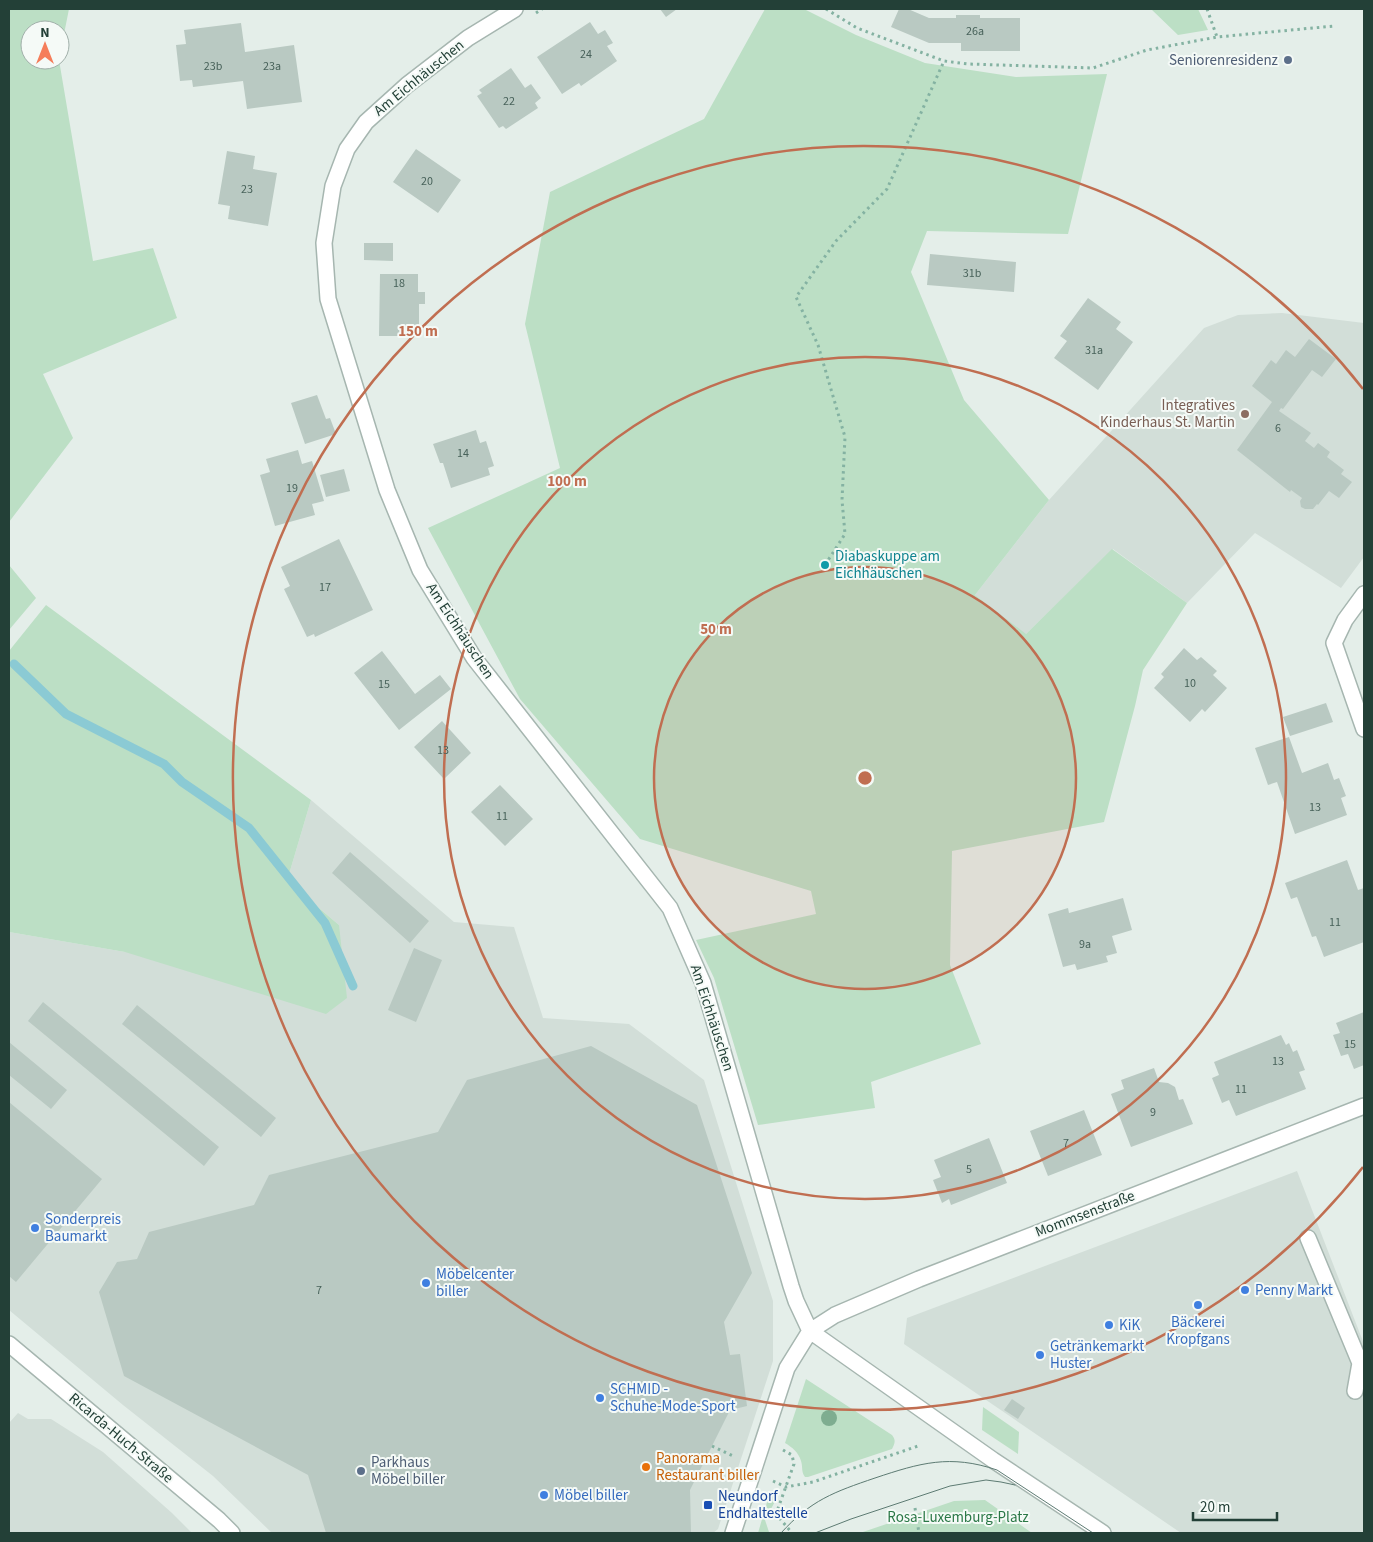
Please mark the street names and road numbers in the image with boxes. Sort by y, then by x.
street label: Am Eichhäuschen [369,35,469,121]
street label: Am Eichhäuschen [421,579,499,683]
street label: Am Eichhäuschen [685,962,739,1074]
street label: Mommsenstraße [1032,1185,1138,1243]
street label: Ricarda-Huch-Straße [64,1388,178,1488]

